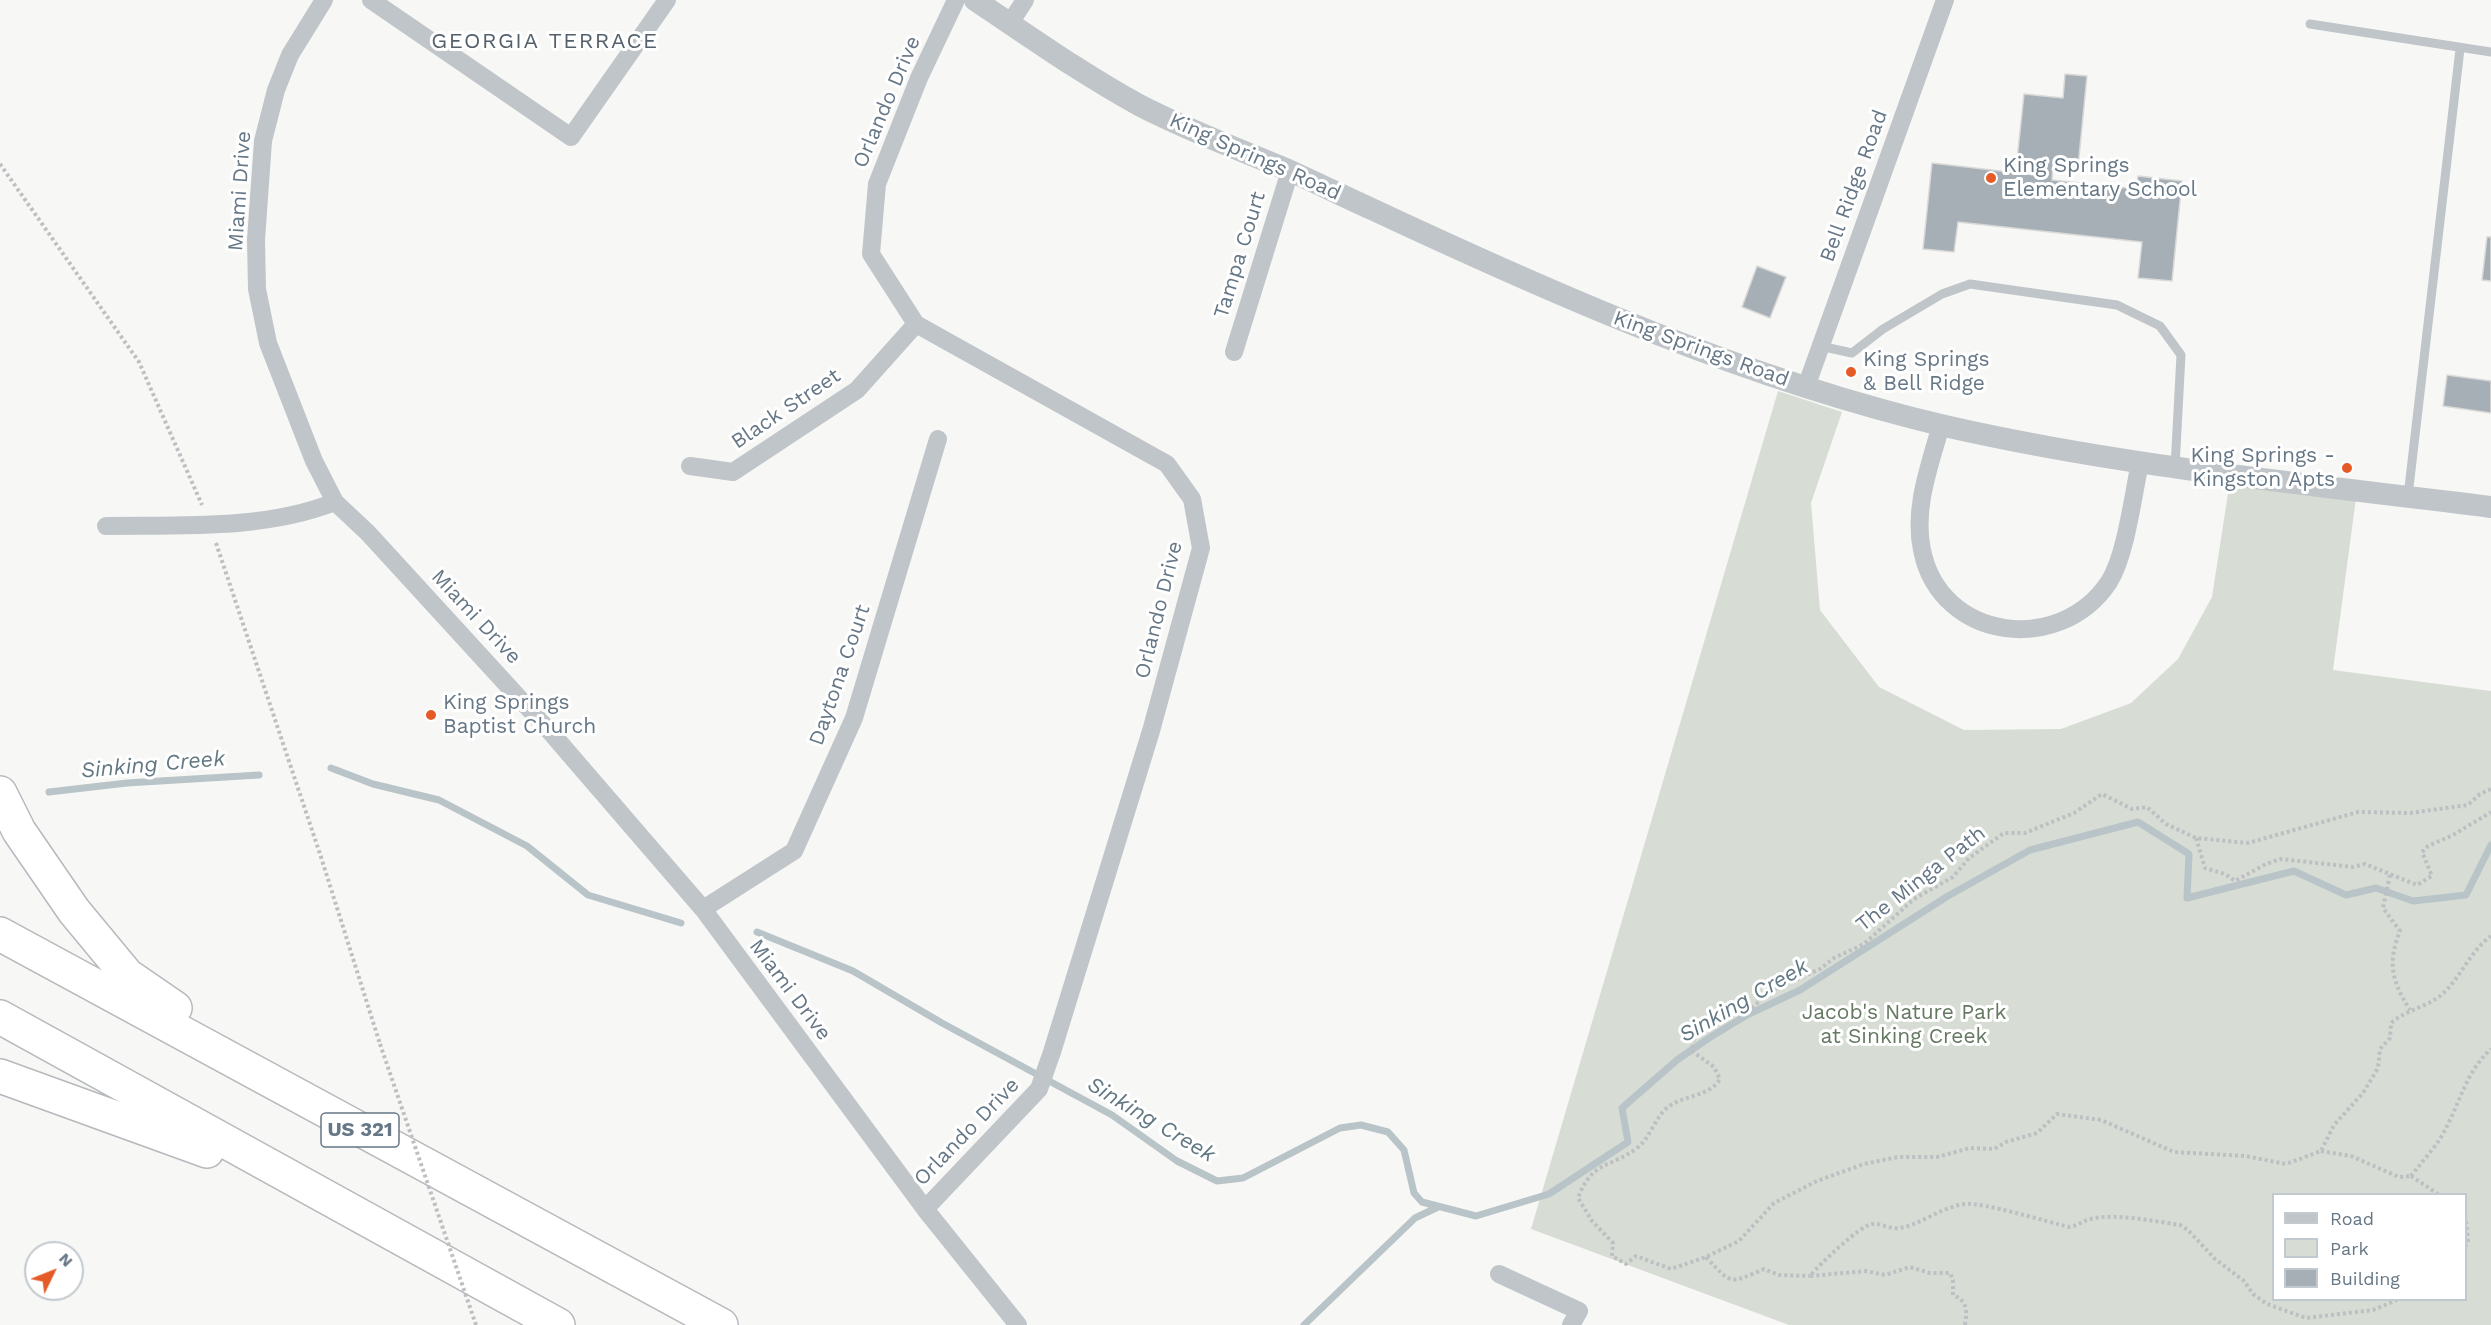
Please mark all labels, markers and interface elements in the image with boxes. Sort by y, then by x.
district label: GEORGIA TERRACE [431,29,659,55]
street label: Orlando Drive [848,32,926,172]
street label: Bell Ridge Road [1815,106,1893,266]
street label: King Springs Road [1165,108,1345,206]
street label: Miami Drive [223,130,257,252]
place label: King Springs Elementary School [2003,153,2197,203]
marker: King Springs Elementary School [1984,171,1998,185]
street label: Tampa Court [1209,188,1271,322]
street label: King Springs Road [1610,306,1792,392]
place label: King Springs & Bell Ridge [1863,347,1990,397]
street label: Black Street [727,363,845,455]
marker: King Springs & Bell Ridge [1844,365,1858,379]
place label: King Springs - Kingston Apts [2191,443,2335,493]
marker: King Springs - Kingston Apts [2340,461,2354,475]
street label: Orlando Drive [1130,539,1188,681]
street label: Miami Drive [426,564,526,670]
street label: Daytona Court [804,601,876,749]
place label: King Springs Baptist Church [443,690,596,740]
marker: King Springs Baptist Church [424,708,438,722]
water label: Sinking Creek [80,746,226,784]
street label: The Minga Path [1851,821,1991,937]
street label: Miami Drive [744,934,836,1046]
water label: Sinking Creek [1675,953,1813,1049]
park label: Jacob's Nature Park at Sinking Creek [1802,1000,2006,1050]
water label: Sinking Creek [1082,1071,1220,1169]
street label: Orlando Drive [909,1073,1025,1191]
road number: US 321 [321,1113,399,1147]
legend [2272,1193,2467,1301]
text: Road [2330,1208,2374,1229]
text: Park [2330,1238,2369,1259]
north arrow [24,1241,84,1301]
text: N [55,1249,77,1271]
text: Building [2330,1268,2400,1289]

